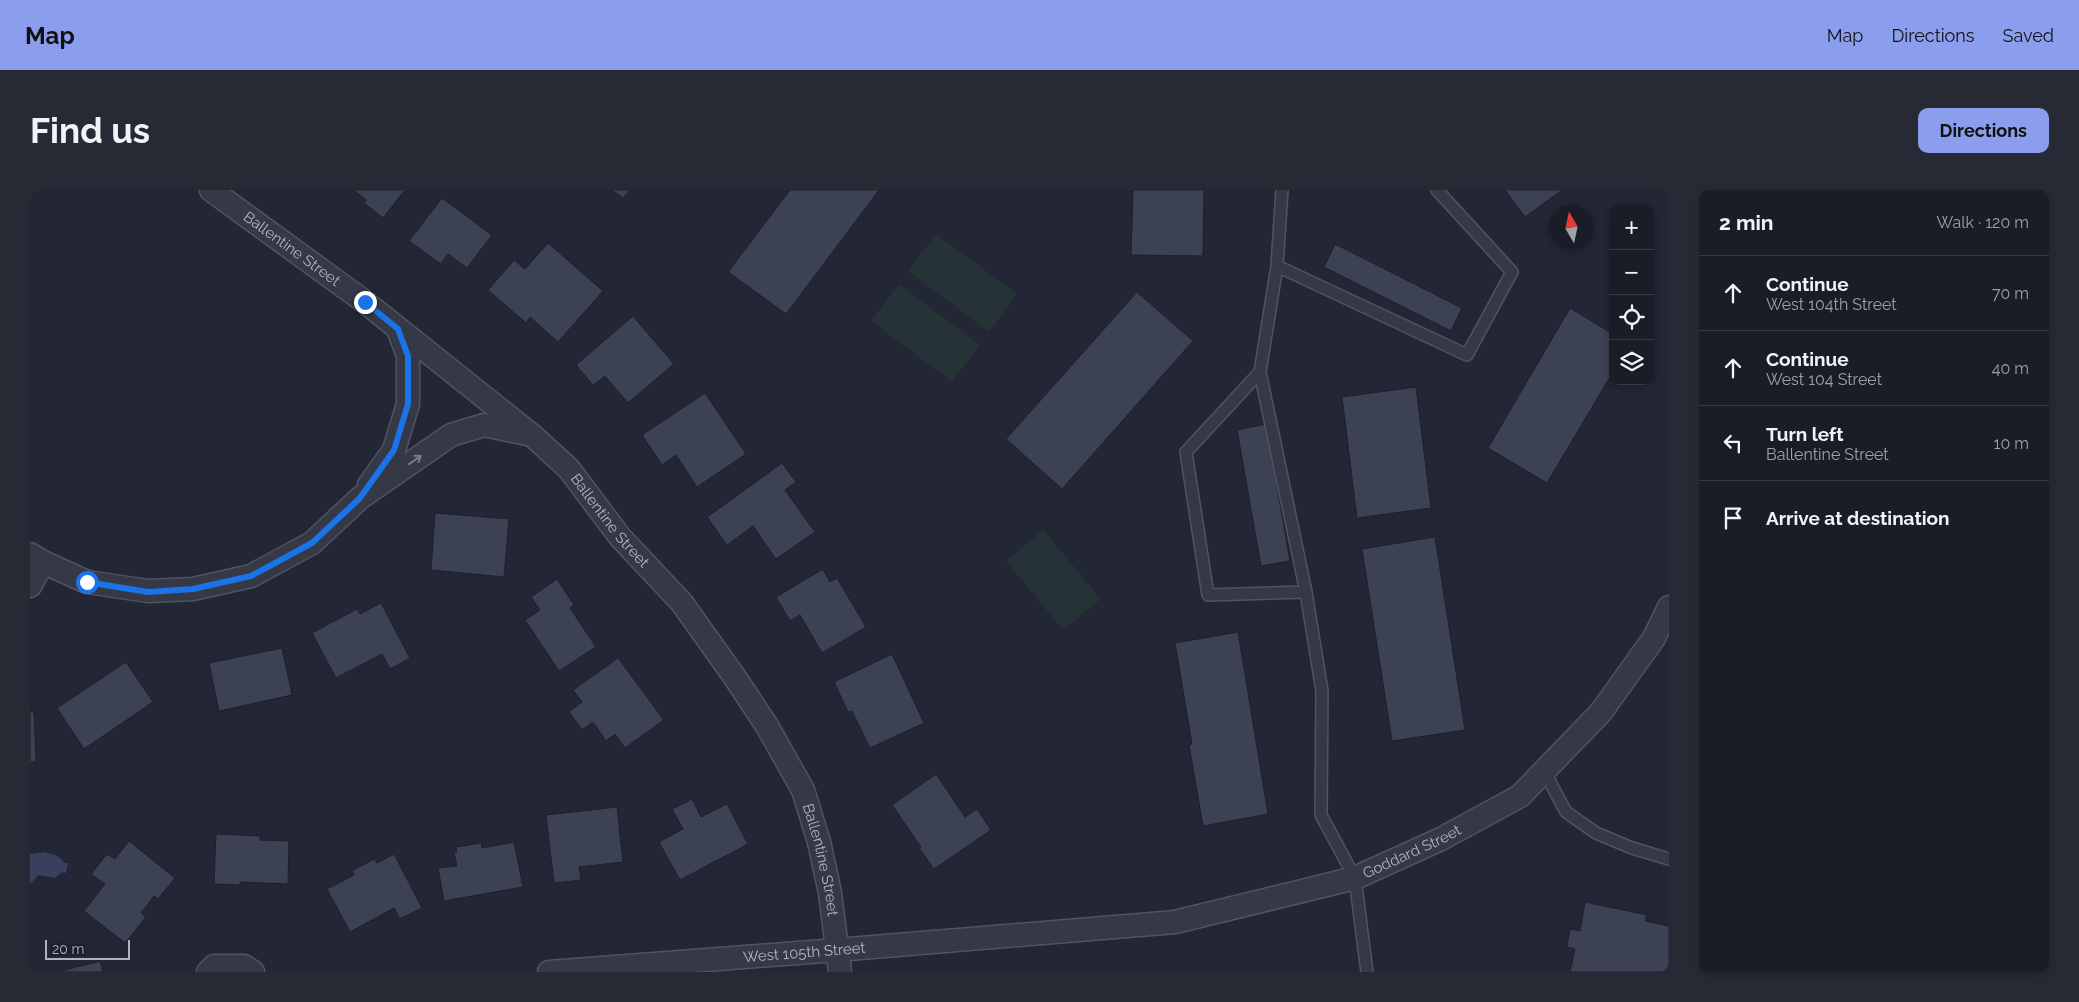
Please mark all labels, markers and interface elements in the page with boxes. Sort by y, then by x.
text: Map [25,21,75,50]
text: Map [1827,25,1863,46]
text: Directions [1891,25,1975,46]
text: Saved [2003,25,2054,46]
button: Directions [1918,108,2049,153]
text: Find us [30,110,150,151]
north arrow [1549,205,1594,250]
map controls [1609,205,1654,385]
button: + [1609,205,1654,250]
street label: Ballentine Street [240,208,344,290]
text: 2 min [1719,210,1773,235]
text: Walk · 120 m [1937,213,2029,232]
button: − [1609,250,1654,295]
text: Continue [1766,273,1849,295]
icon: ahead [1719,279,1747,307]
text: 70 m [1992,284,2029,303]
route end [354,291,377,314]
button: locate [1609,295,1654,340]
text: West 104th Street [1766,295,1897,314]
button: layers [1609,340,1654,385]
text: Continue [1766,348,1849,370]
icon: ahead [1719,354,1747,382]
text: 40 m [1992,359,2029,378]
text: West 104 Street [1766,370,1882,389]
text: Turn left [1766,423,1843,445]
icon: left [1719,429,1747,457]
text: 10 m [1994,434,2029,453]
text: Ballentine Street [1766,445,1889,464]
one-way arrow [408,455,422,465]
street label: Ballentine Street [567,470,653,571]
icon: arrive [1719,504,1747,532]
text: Arrive at destination [1766,507,1950,529]
route start [76,571,99,594]
street label: Ballentine Street [799,801,842,917]
street label: Goddard Street [1360,821,1464,882]
scale bar [45,937,130,960]
street label: West 105th Street [742,939,866,966]
text: 20 m [52,941,84,957]

